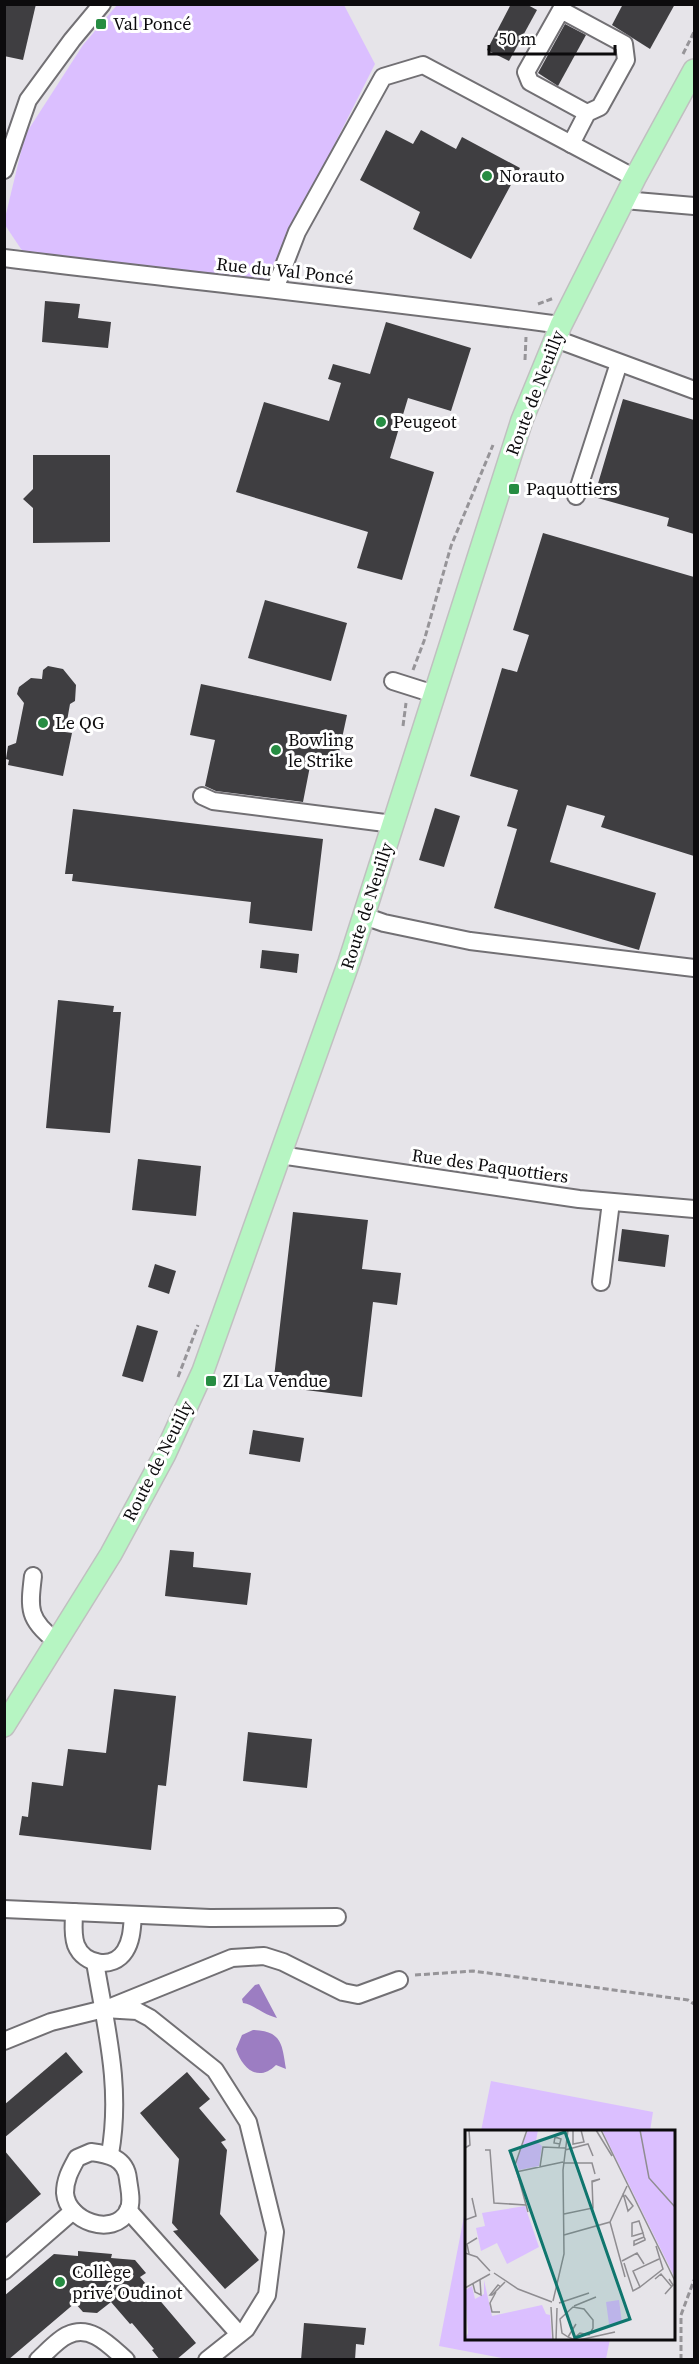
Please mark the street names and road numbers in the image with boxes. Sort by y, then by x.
street label: Rue du Val Poncé [215,251,355,290]
street label: Route de Neuilly [499,326,570,459]
street label: Route de Neuilly [334,838,399,973]
street label: Rue des Paquottiers [410,1142,570,1189]
street label: Route de Neuilly [116,1395,199,1525]

